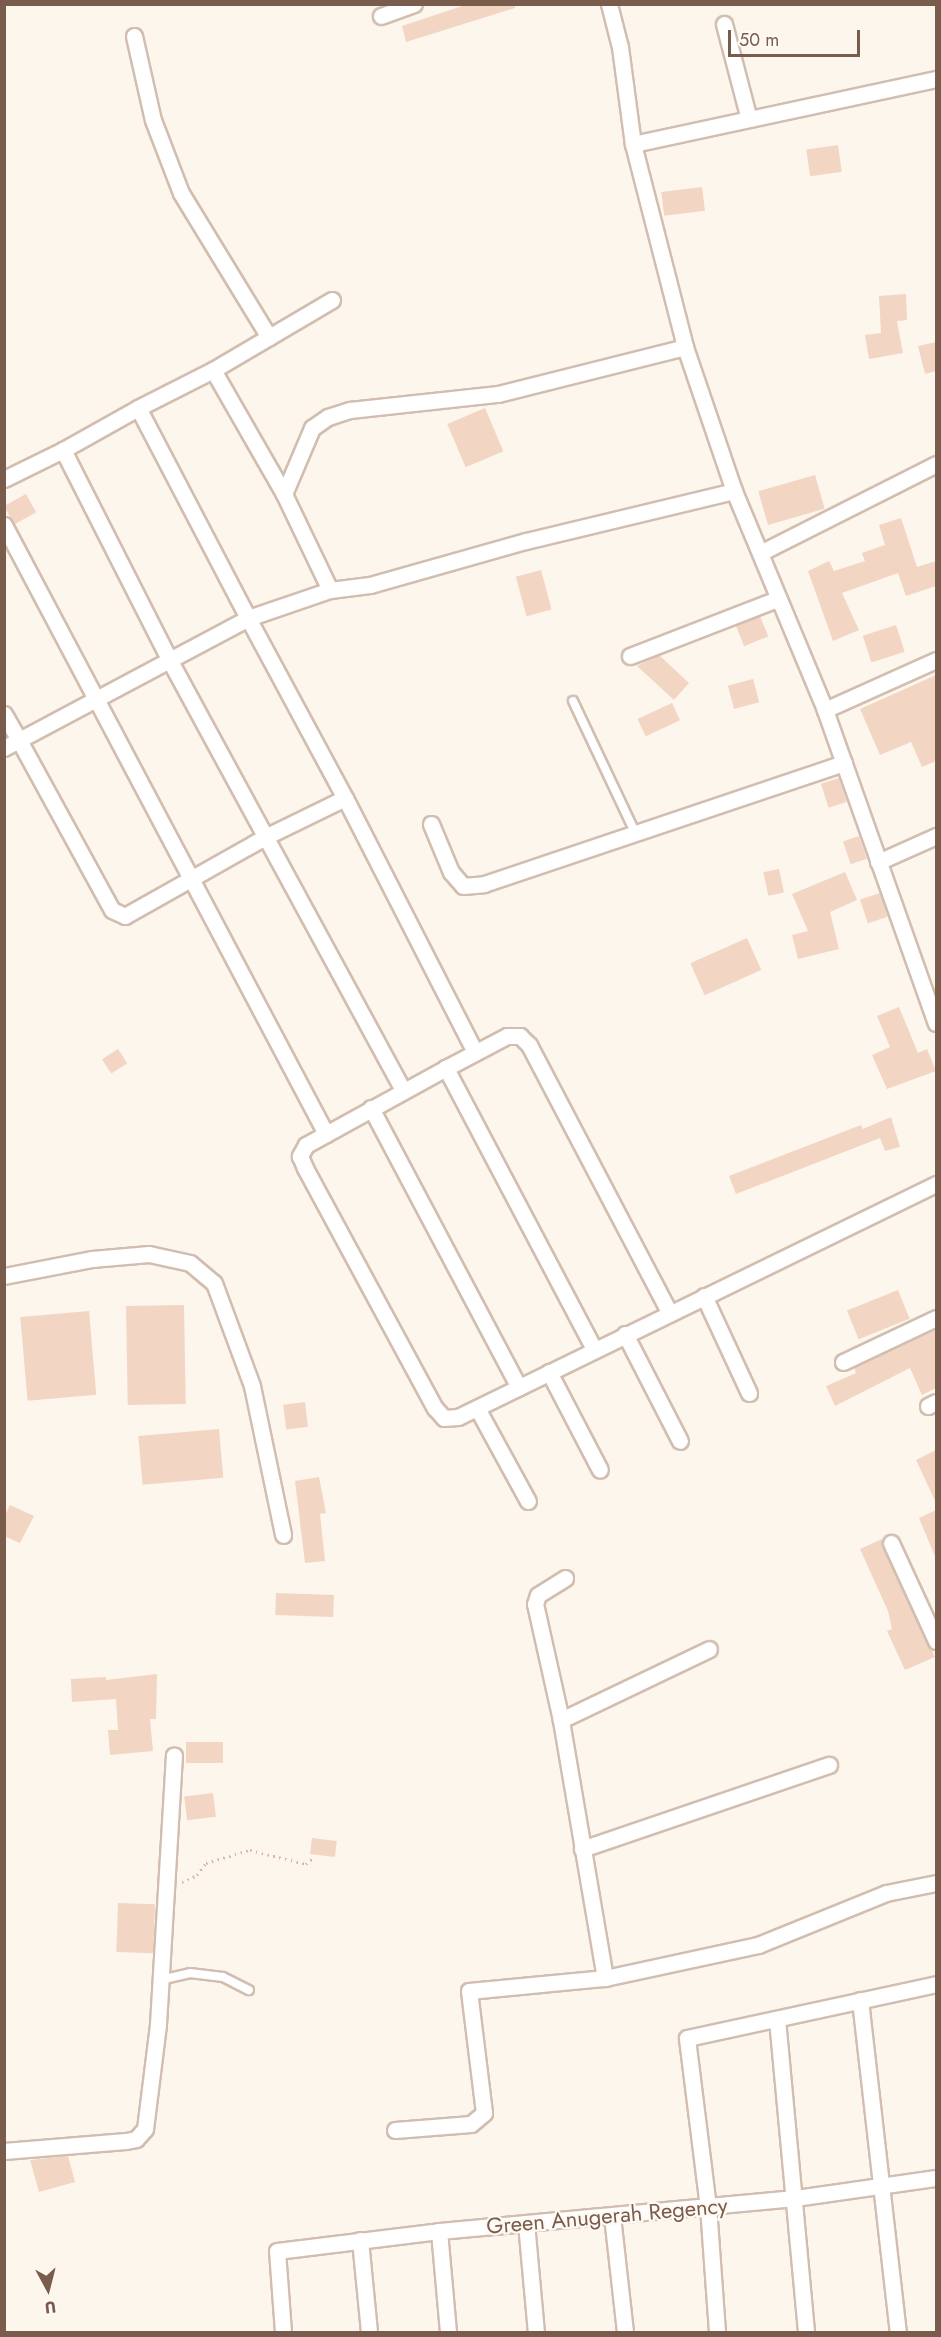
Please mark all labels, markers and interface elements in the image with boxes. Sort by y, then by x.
scale bar [731,18,863,56]
text: 50 m [739,27,779,53]
street label: Green Anugerah Regency [485,2192,729,2240]
north arrow [18,2259,78,2319]
text: U [43,2295,57,2319]

